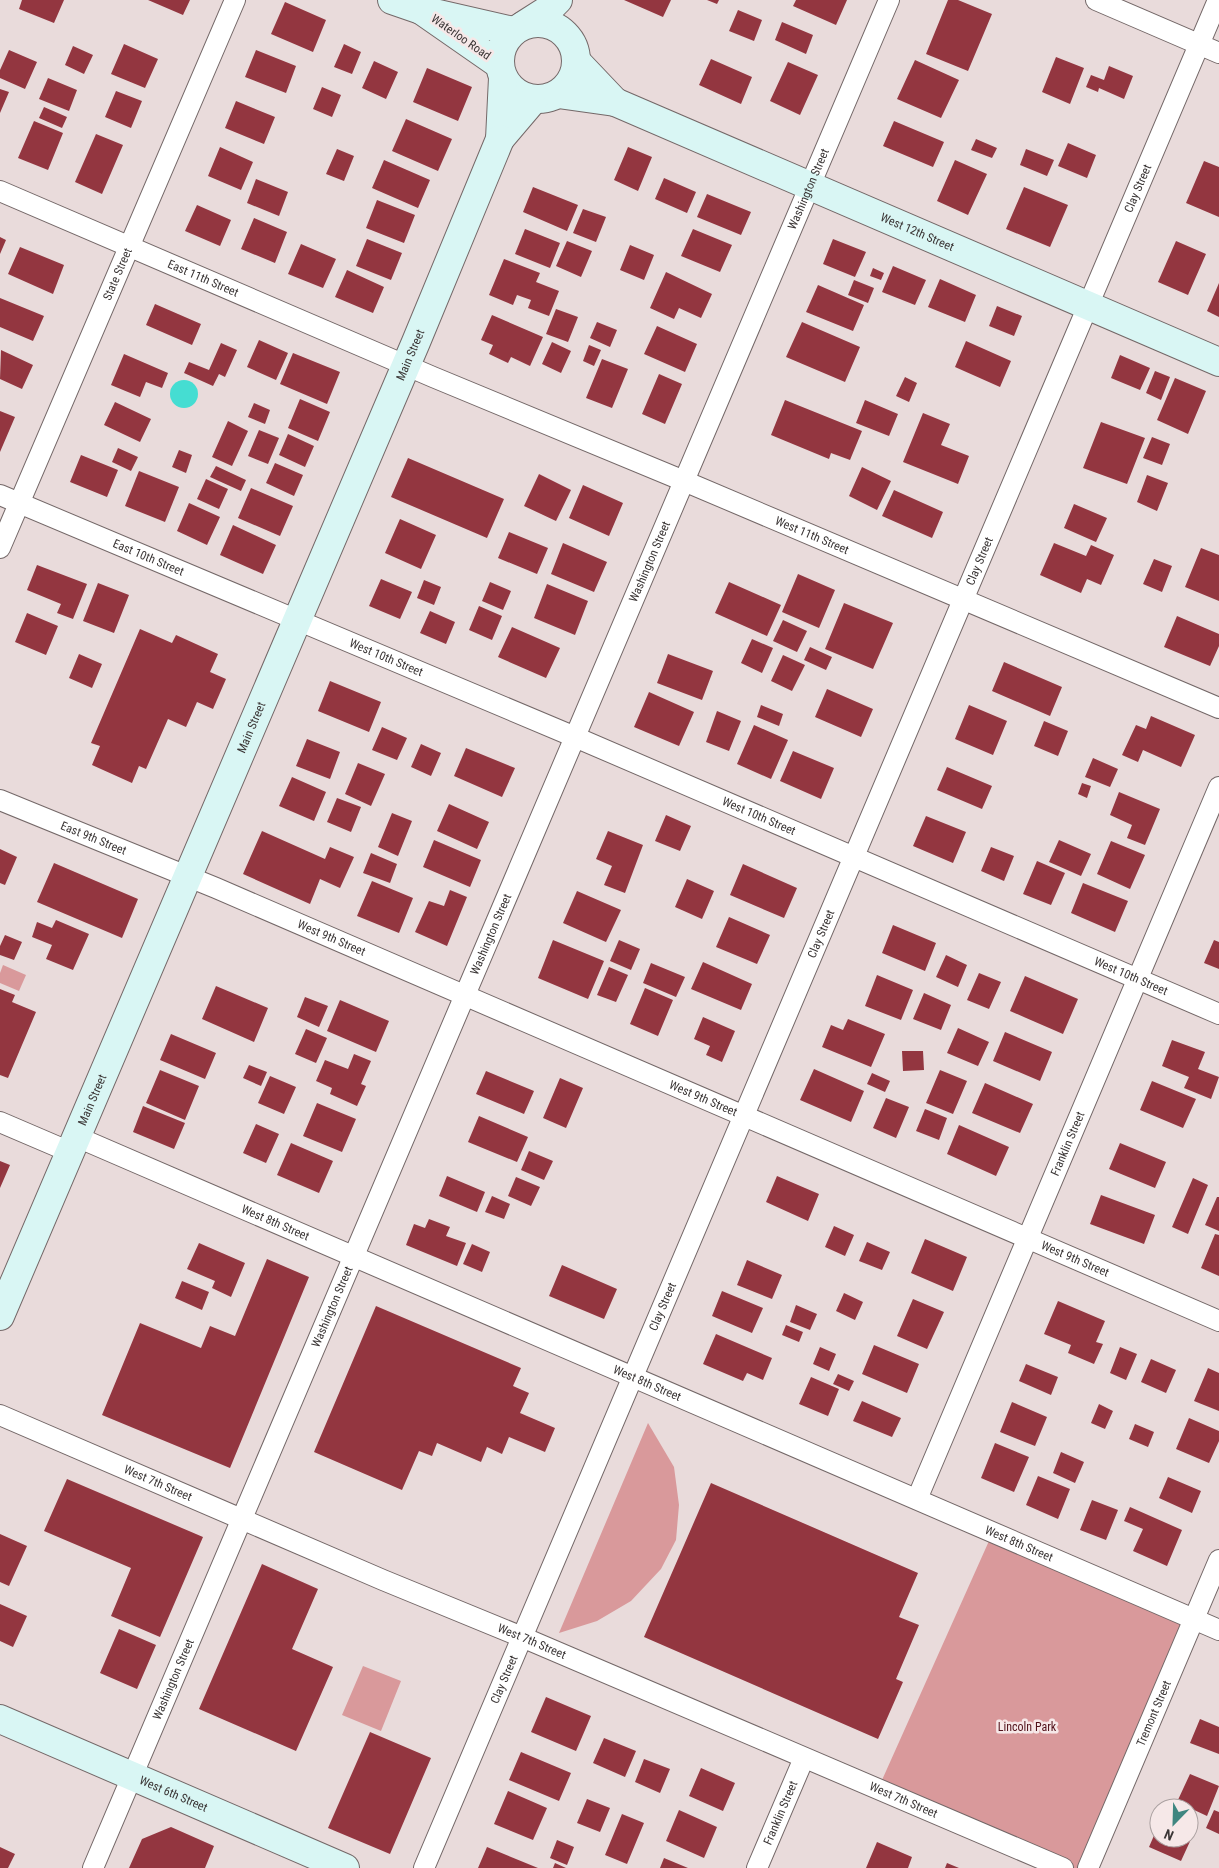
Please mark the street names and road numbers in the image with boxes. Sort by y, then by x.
street label: Waterloo Road [429,11,493,63]
street label: Washington Street [785,146,832,232]
street label: Clay Street [1121,162,1155,215]
street label: West 12th Street [878,210,956,254]
street label: State Street [100,245,135,302]
street label: East 11th Street [166,257,241,300]
street label: Main Street [393,327,428,383]
street label: West 11th Street [773,514,851,557]
street label: Washington Street [626,519,673,604]
street label: Clay Street [963,534,996,587]
street label: East 10th Street [111,536,186,579]
street label: West 10th Street [347,636,426,679]
street label: Main Street [234,699,269,755]
street label: West 10th Street [720,794,798,838]
street label: East 9th Street [59,818,129,858]
street label: Washington Street [467,891,514,977]
street label: Clay Street [805,907,838,960]
street label: West 9th Street [295,917,368,959]
street label: West 10th Street [1092,954,1170,998]
street label: Main Street [75,1072,110,1128]
street label: West 9th Street [667,1078,740,1119]
street label: Franklin Street [1048,1109,1088,1178]
street label: West 8th Street [239,1202,312,1244]
street label: West 9th Street [1039,1238,1112,1280]
street label: Washington Street [309,1264,356,1349]
street label: Clay Street [646,1280,679,1333]
street label: West 8th Street [611,1362,684,1404]
street label: West 7th Street [122,1462,194,1504]
street label: West 8th Street [983,1523,1055,1565]
street label: West 7th Street [496,1621,568,1662]
street label: Washington Street [150,1636,197,1722]
street label: Clay Street [488,1653,521,1706]
street label: Tremont Street [1134,1678,1174,1749]
street label: West 6th Street [137,1773,210,1815]
street label: Franklin Street [761,1778,801,1847]
street label: West 7th Street [867,1779,940,1821]

